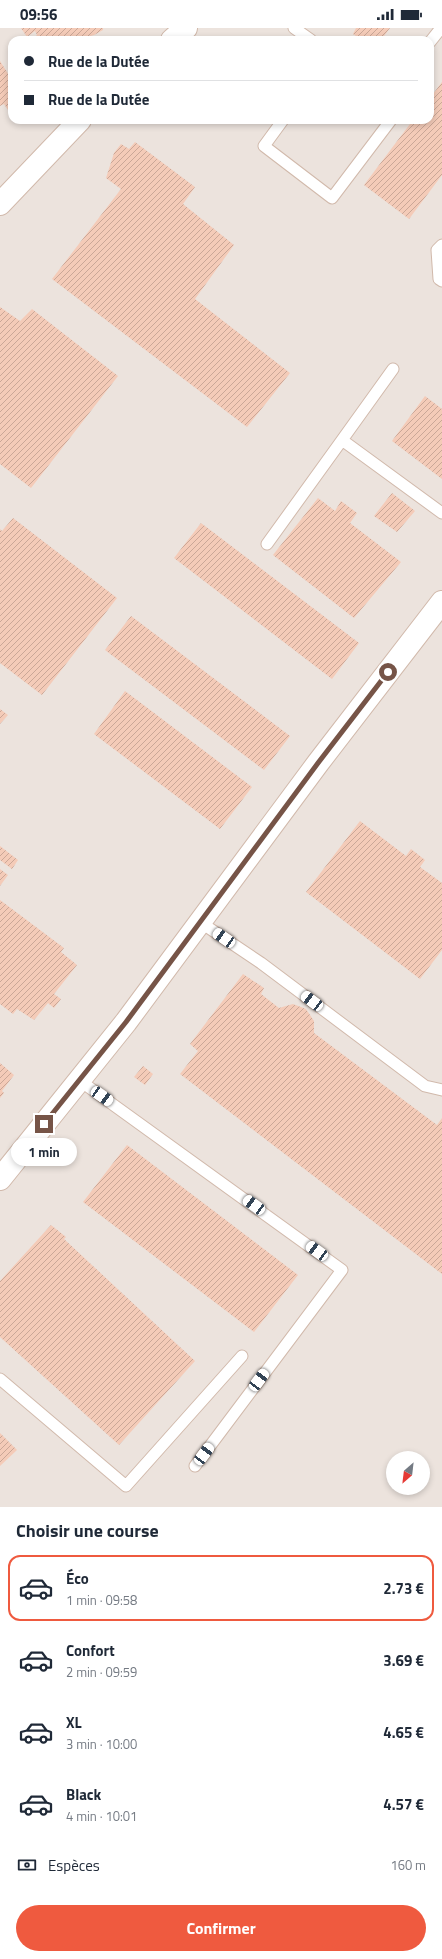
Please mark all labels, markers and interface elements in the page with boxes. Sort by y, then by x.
text: 09:56 [20,3,57,26]
text: Rue de la Dutée [48,50,149,73]
text: Rue de la Dutée [48,88,149,111]
route start [379,663,397,681]
car [211,926,237,950]
car [299,989,325,1013]
car [89,1084,115,1108]
route end [35,1115,53,1133]
callout: 1 min [11,1138,77,1166]
text: 1 min [28,1142,60,1162]
car [241,1193,267,1217]
car [304,1239,330,1263]
car [247,1367,271,1393]
car [192,1441,216,1467]
north arrow [386,1451,430,1495]
map controls [386,1451,430,1495]
text: Choisir une course [16,1517,159,1544]
text: Éco [66,1567,89,1590]
icon: car [18,1570,54,1606]
text: 2.73 € [383,1577,424,1600]
text: 1 min · 09:58 [66,1590,137,1610]
text: Confort [66,1639,115,1662]
icon: car [18,1642,54,1678]
text: 3.69 € [383,1649,424,1672]
text: 2 min · 09:59 [66,1662,137,1682]
text: XL [66,1711,82,1734]
icon: car [18,1714,54,1750]
text: 4.65 € [383,1721,424,1744]
text: 3 min · 10:00 [66,1734,137,1754]
text: Black [66,1783,101,1806]
icon: car [18,1786,54,1822]
text: 4.57 € [383,1793,424,1816]
text: 4 min · 10:01 [66,1806,137,1826]
icon: cash [16,1854,38,1876]
text: Espèces [48,1854,100,1877]
text: 160 m [390,1855,426,1875]
button: Confirmer [16,1905,426,1951]

